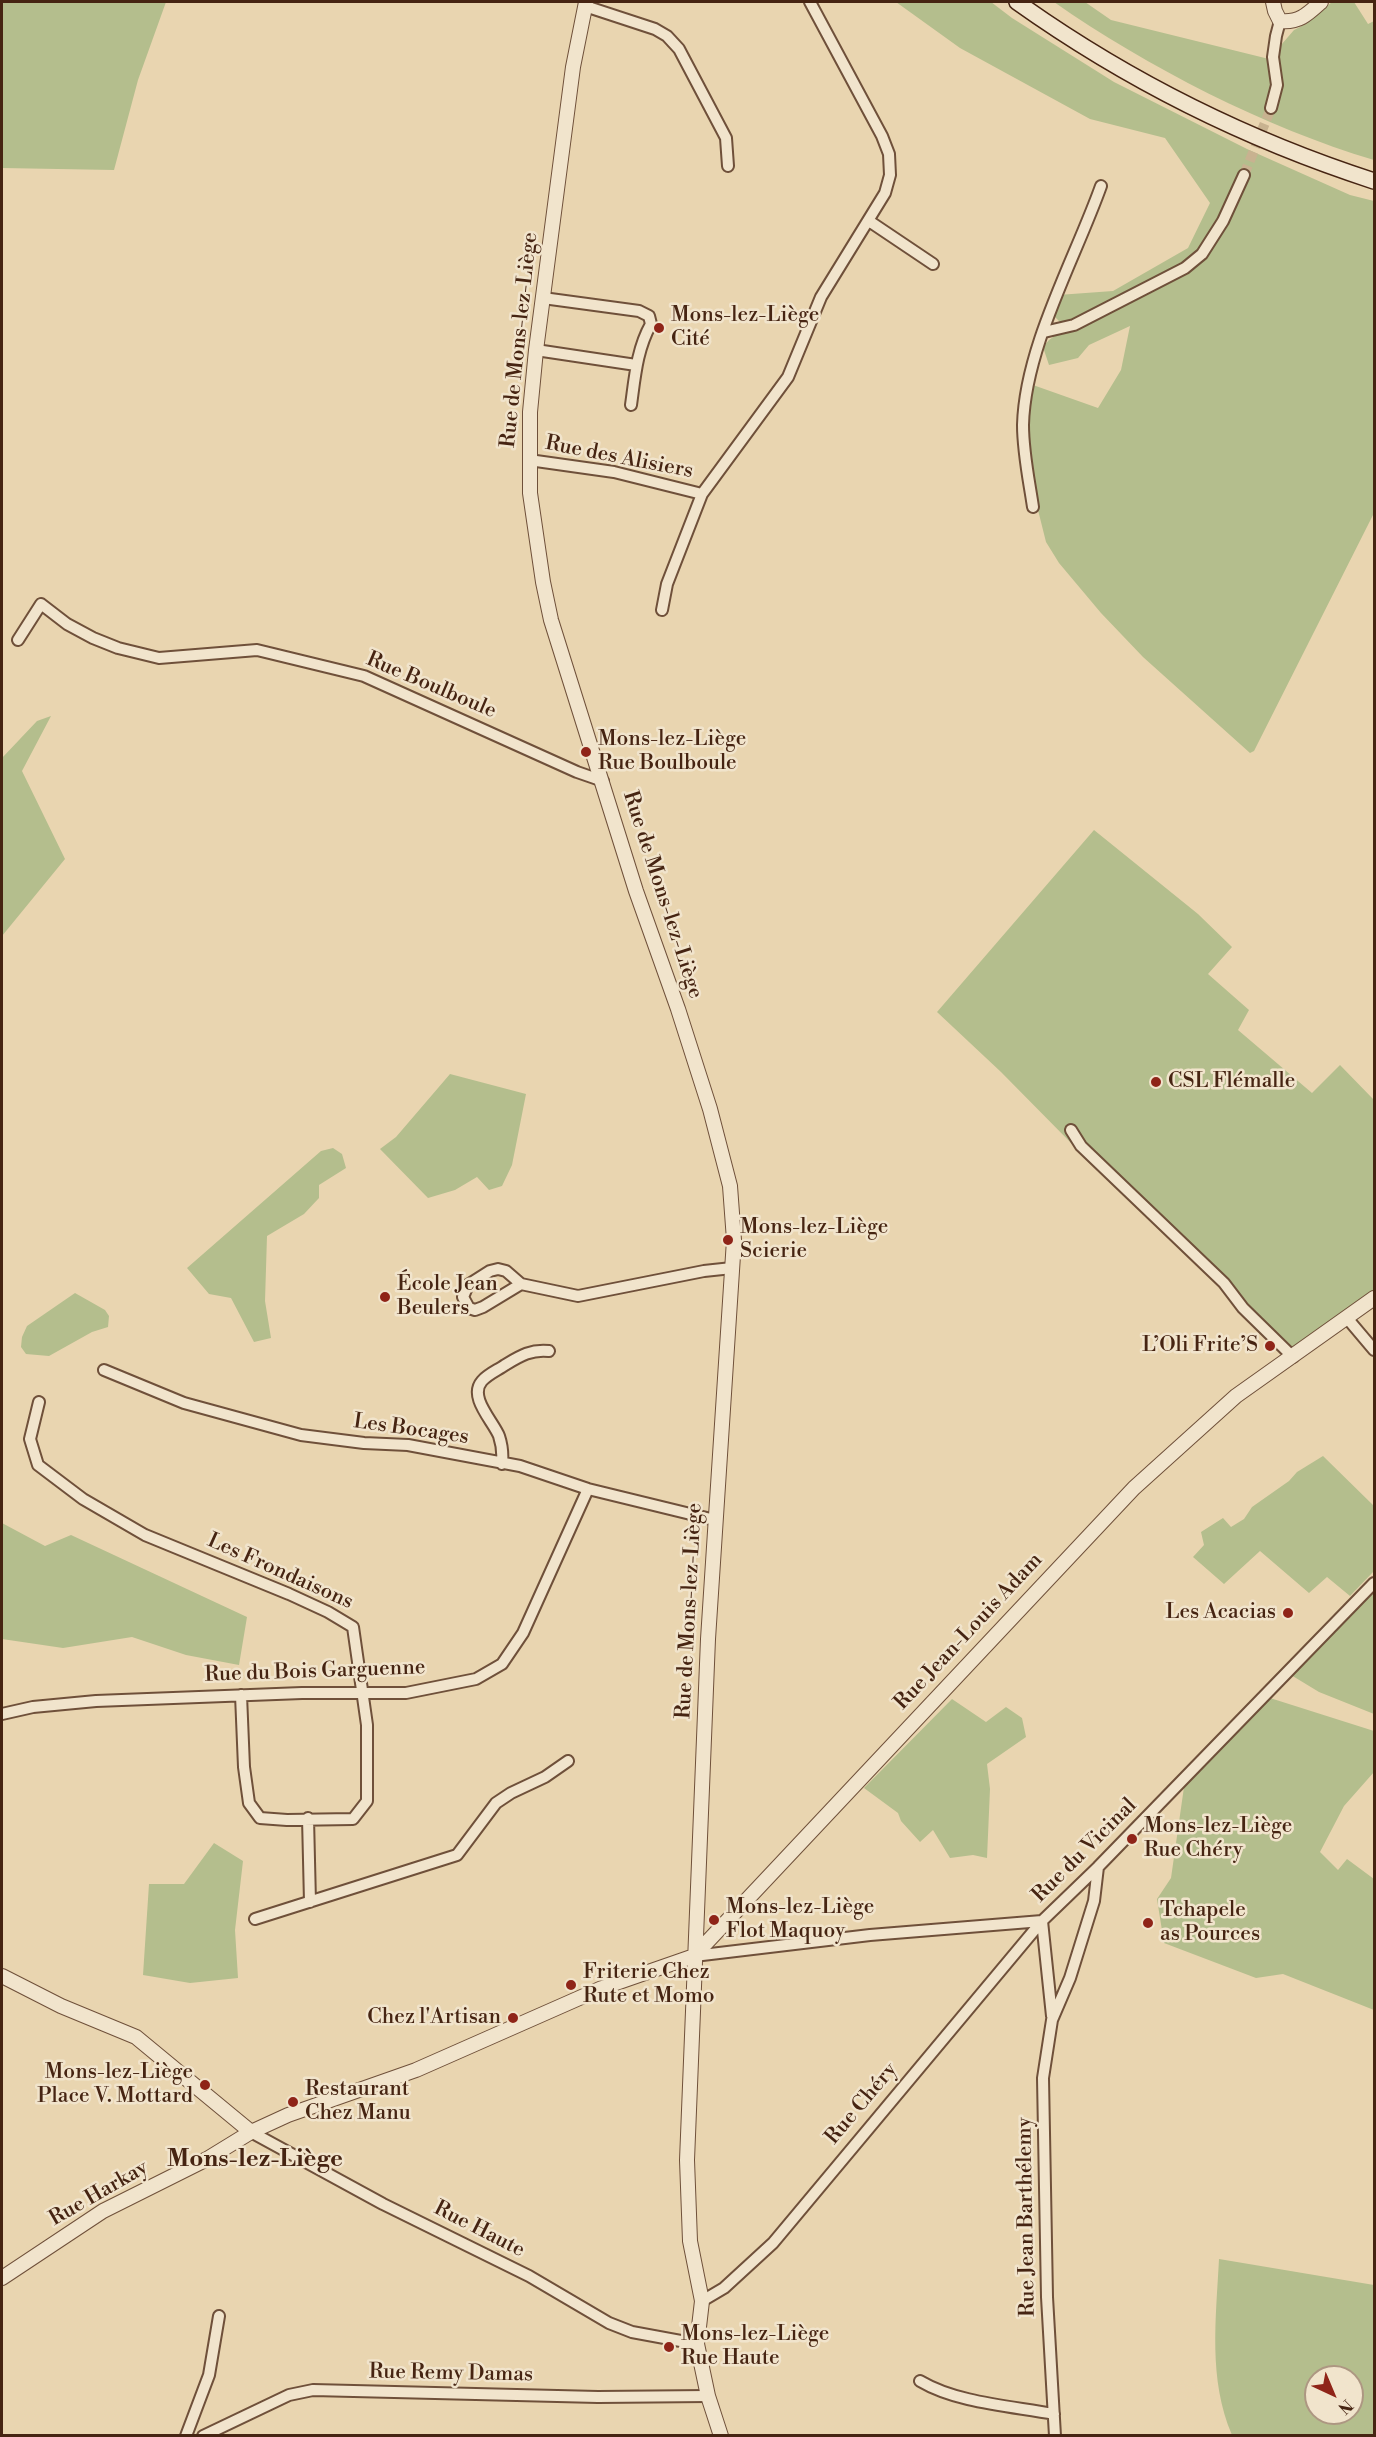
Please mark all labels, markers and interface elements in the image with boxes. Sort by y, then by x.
street label: Rue de Mons-lez-Liège [496,231,544,449]
place label: Mons-lez-Liège Cité [671,303,819,353]
marker: Mons-lez-Liège Cité [652,321,666,335]
street label: Rue des Alisiers [543,431,695,485]
street label: Rue Boulboule [362,647,500,725]
place label: Mons-lez-Liège Rue Boulboule [598,727,746,777]
marker: Mons-lez-Liège Rue Boulboule [579,745,593,759]
street label: Rue de Mons-lez-Liège [617,788,707,1002]
place label: CSL Flémalle [1168,1069,1295,1095]
marker: CSL Flémalle [1149,1075,1163,1089]
place label: Mons-lez-Liège Scierie [740,1215,888,1265]
marker: Mons-lez-Liège Scierie [721,1233,735,1247]
place label: École Jean Beulers [397,1272,498,1322]
marker: École Jean Beulers [378,1290,392,1304]
place label: L’Oli Frite’S [1142,1333,1258,1359]
marker: L’Oli Frite’S [1263,1339,1277,1353]
street label: Les Bocages [352,1409,470,1451]
street label: Rue de Mons-lez-Liège [672,1502,708,1720]
street label: Les Frondaisons [203,1529,357,1615]
street label: Rue Jean-Louis Adam [890,1548,1048,1716]
place label: Les Acacias [1166,1600,1276,1626]
marker: Les Acacias [1281,1606,1295,1620]
street label: Rue du Bois Garguenne [204,1656,426,1688]
street label: Rue du Vicinal [1028,1794,1142,1908]
place label: Mons-lez-Liège Rue Chéry [1144,1814,1292,1864]
marker: Mons-lez-Liège Rue Chéry [1125,1832,1139,1846]
place label: Mons-lez-Liège Flot Maquoy [726,1895,874,1945]
place label: Tchapele as Pources [1160,1898,1260,1948]
marker: Mons-lez-Liège Flot Maquoy [707,1913,721,1927]
marker: Tchapele as Pources [1141,1916,1155,1930]
place label: Friterie Chez Rute et Momo [583,1960,715,2010]
marker: Friterie Chez Rute et Momo [564,1978,578,1992]
place label: Chez l'Artisan [367,2005,501,2031]
marker: Chez l'Artisan [506,2011,520,2025]
street label: Rue Chéry [821,2058,903,2150]
place label: Mons-lez-Liège Place V. Mottard [37,2060,193,2110]
place label: Restaurant Chez Manu [305,2077,411,2127]
marker: Mons-lez-Liège Place V. Mottard [198,2078,212,2092]
marker: Restaurant Chez Manu [286,2095,300,2109]
street label: Rue Jean Barthélemy [1013,2117,1041,2317]
district label: Mons-lez-Liège [167,2146,343,2174]
street label: Rue Harkay [45,2156,153,2232]
street label: Rue Haute [429,2196,529,2264]
place label: Mons-lez-Liège Rue Haute [681,2322,829,2372]
marker: Mons-lez-Liège Rue Haute [662,2340,676,2354]
street label: Rue Remy Damas [369,2360,533,2388]
north arrow [1304,2365,1364,2425]
text: N [1334,2395,1357,2418]

